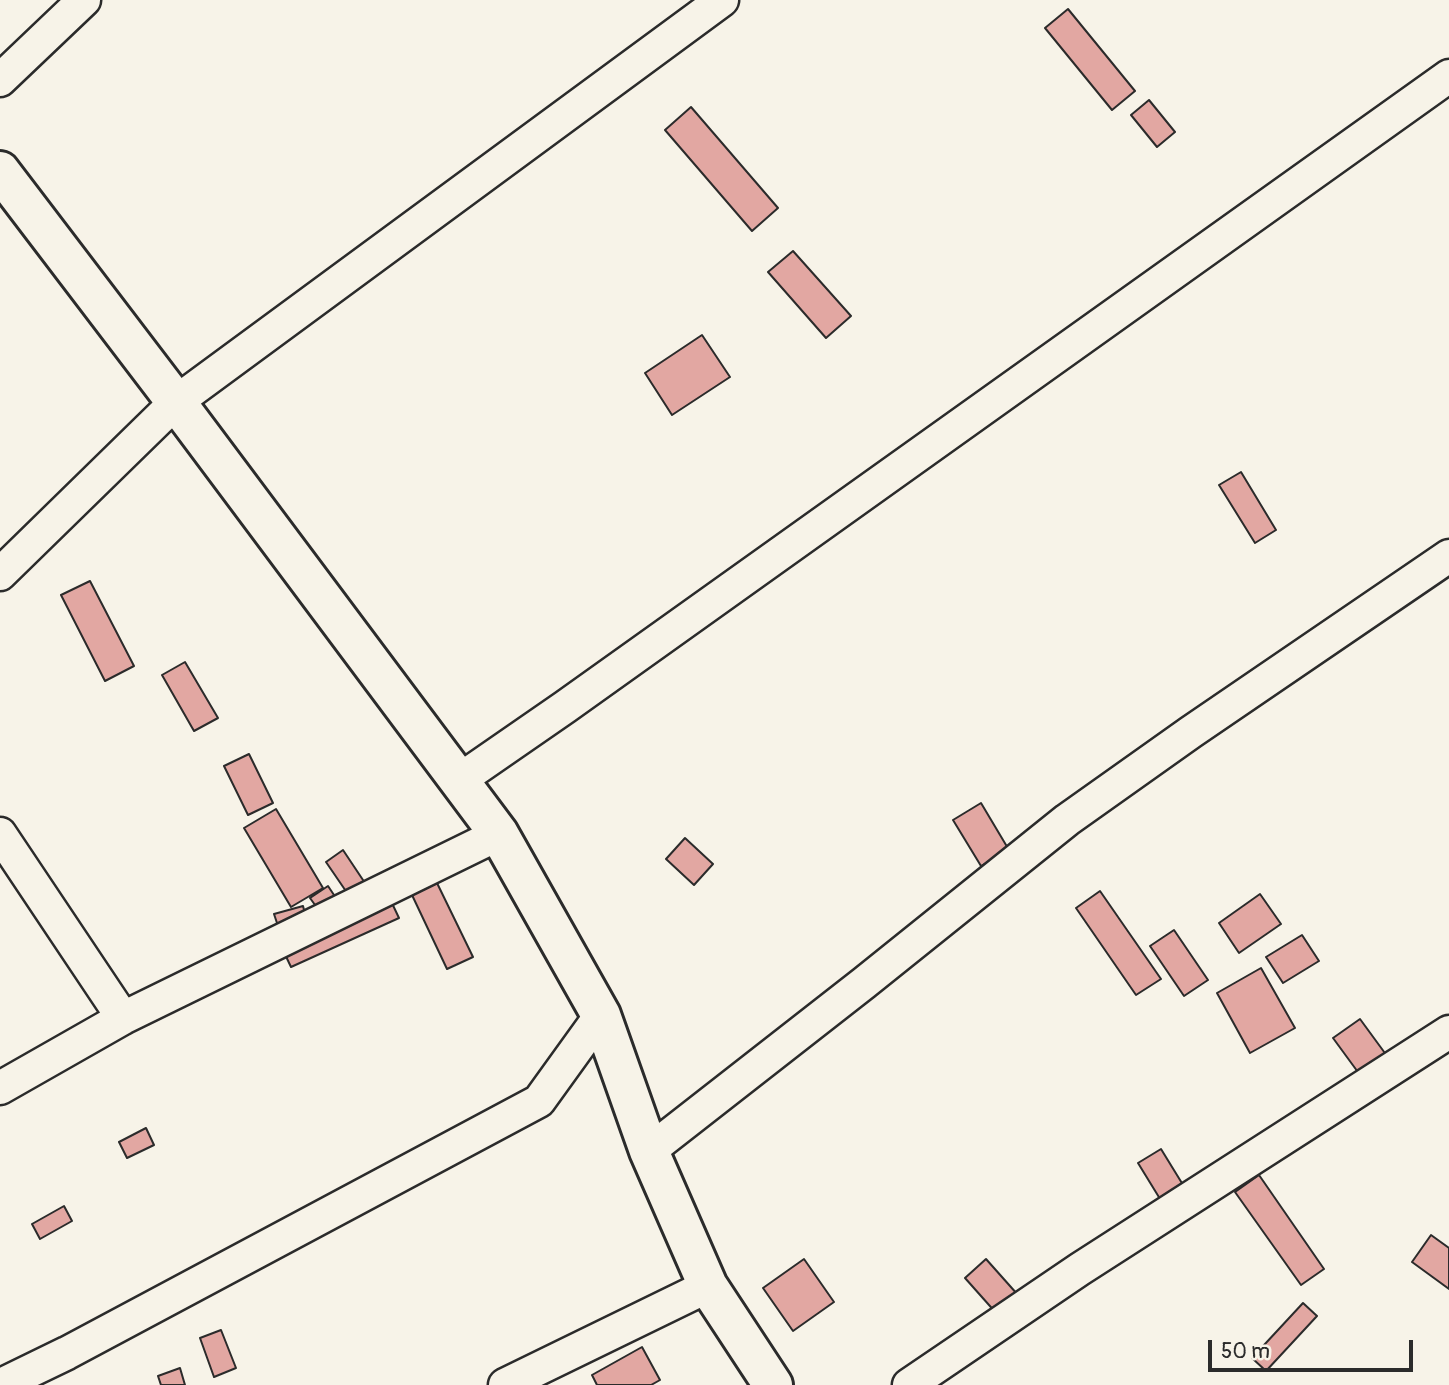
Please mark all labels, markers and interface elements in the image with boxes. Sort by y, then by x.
scale bar [1211,1326,1416,1370]
text: 50 m [1221,1338,1270,1365]

